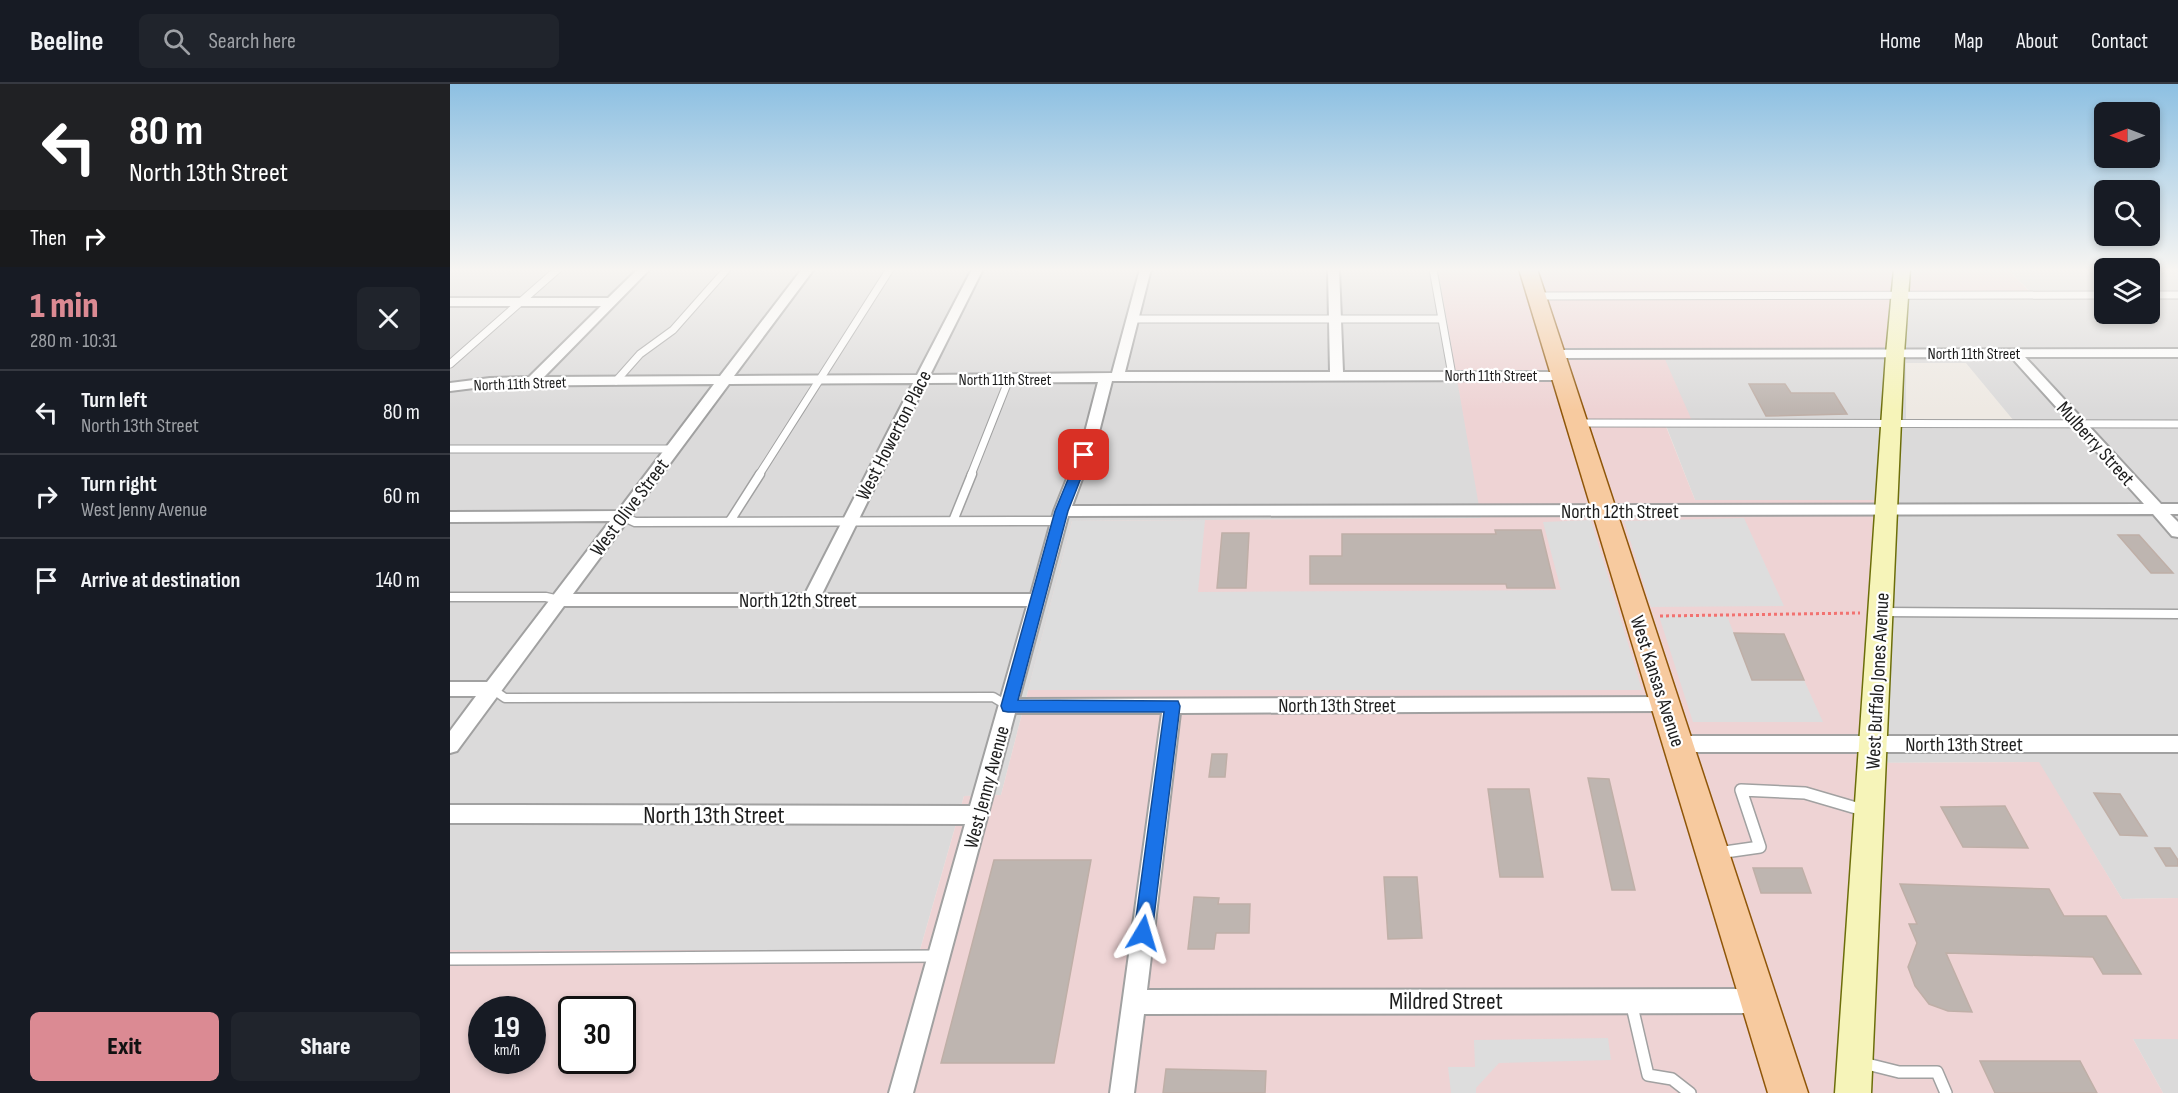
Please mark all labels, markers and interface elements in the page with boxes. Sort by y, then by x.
search box [139,14,559,68]
text: Beeline [30,25,103,58]
icon: search [160,25,193,58]
text: Search here [208,28,296,55]
text: Home [1880,29,1921,54]
text: Map [1954,29,1983,54]
text: About [2016,29,2058,54]
text: Contact [2091,29,2148,54]
north arrow [2094,102,2160,168]
map controls [2094,102,2160,324]
text: 80 m [129,106,203,157]
icon: left [30,108,108,186]
text: North 13th Street [129,157,288,189]
button: search [2094,180,2160,246]
icon: right [78,222,111,255]
text: Then [30,225,66,252]
button: layers [2094,258,2160,324]
text: 1 min [30,285,98,328]
button: close [357,287,420,350]
text: 280 m · 10:31 [30,329,117,353]
street label: North 11th Street [1928,345,2021,364]
street label: West Howerton Place [851,367,937,504]
street label: North 11th Street [1445,367,1538,386]
street label: North 11th Street [959,371,1052,390]
street label: North 11th Street [473,373,567,396]
text: Turn left [81,387,147,414]
icon: left [30,396,63,429]
street label: Mulberry Street [2051,397,2139,491]
text: 80 m [383,399,420,426]
text: North 13th Street [81,414,199,438]
pin [1058,429,1109,480]
icon: arrive [1067,438,1100,471]
street label: West Olive Street [585,454,674,561]
text: Turn right [81,471,157,498]
icon: right [30,480,63,513]
text: 60 m [383,483,420,510]
text: West Jenny Avenue [81,498,207,522]
street label: North 12th Street [1561,500,1679,524]
icon: arrive [30,564,63,597]
text: Arrive at destination [81,567,240,594]
text: 140 m [376,567,420,594]
street label: North 12th Street [739,589,857,613]
street label: West Buffalo Jones Avenue [1861,592,1895,770]
street label: West Kansas Avenue [1625,613,1690,750]
street label: North 13th Street [1278,694,1396,718]
street label: West Jenny Avenue [959,723,1015,851]
street label: North 13th Street [1905,733,2023,757]
street label: North 13th Street [643,801,785,830]
position arrow [1111,901,1175,965]
street label: Mildred Street [1389,987,1503,1016]
speed limit sign: 30 [558,996,636,1074]
text: 19 [494,1010,520,1046]
button: Exit [30,1012,219,1081]
button: Share [231,1012,420,1081]
text: km/h [494,1041,520,1060]

